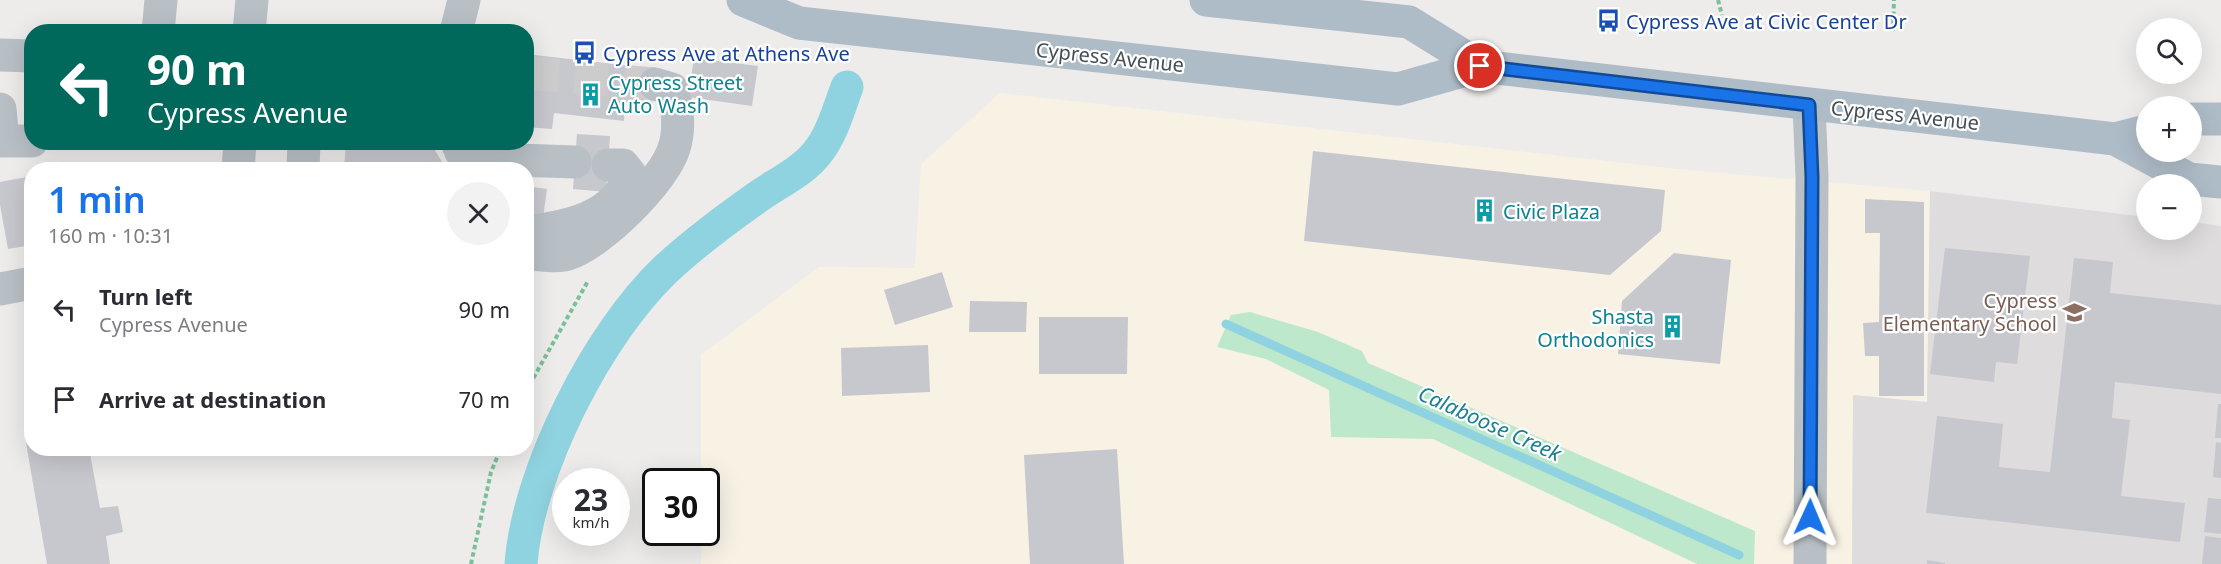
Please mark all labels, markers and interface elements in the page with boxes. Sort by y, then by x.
bus stop icon: Cypress Ave at Civic Center Dr [1595,8,1621,34]
place label: Cypress Ave at Civic Center Dr [1626,8,1907,35]
map controls [2136,18,2202,240]
button: search [2136,18,2202,84]
street label: Cypress Avenue [1035,36,1185,78]
text: 90 m [147,40,247,97]
bus stop icon: Cypress Ave at Athens Ave [572,40,598,66]
place label: Cypress Ave at Athens Ave [603,40,850,67]
pin [1454,40,1505,91]
icon: left [48,48,126,126]
icon: arrive [1463,49,1496,82]
place label: Cypress Street Auto Wash [608,69,742,119]
building icon: Cypress Street Auto Wash [577,81,603,107]
text: Cypress Avenue [147,94,348,131]
street label: Cypress Avenue [1830,94,1980,136]
button: + [2136,96,2202,162]
button: − [2136,174,2202,240]
text: 1 min [48,175,146,224]
button: close [447,182,510,245]
building icon: Civic Plaza [1472,198,1498,224]
place label: Civic Plaza [1503,198,1600,225]
text: 160 m · 10:31 [48,222,173,249]
text: Turn left [99,281,193,311]
place label: Cypress Elementary School [1883,287,2057,337]
icon: left [48,293,81,326]
text: 90 m [459,294,510,324]
school or university icon: Cypress Elementary School [2062,299,2088,325]
place label: Shasta Orthodonics [1537,303,1654,353]
text: Cypress Avenue [99,311,248,338]
building icon: Shasta Orthodonics [1659,314,1685,340]
water label: Calaboose Creek [1414,379,1568,468]
icon: arrive [48,383,81,416]
text: Arrive at destination [99,384,326,414]
text: 70 m [459,384,510,414]
speed limit sign: 30 [642,468,720,546]
text: 23 [574,479,608,520]
position arrow [1778,485,1842,549]
text: km/h [573,512,609,532]

